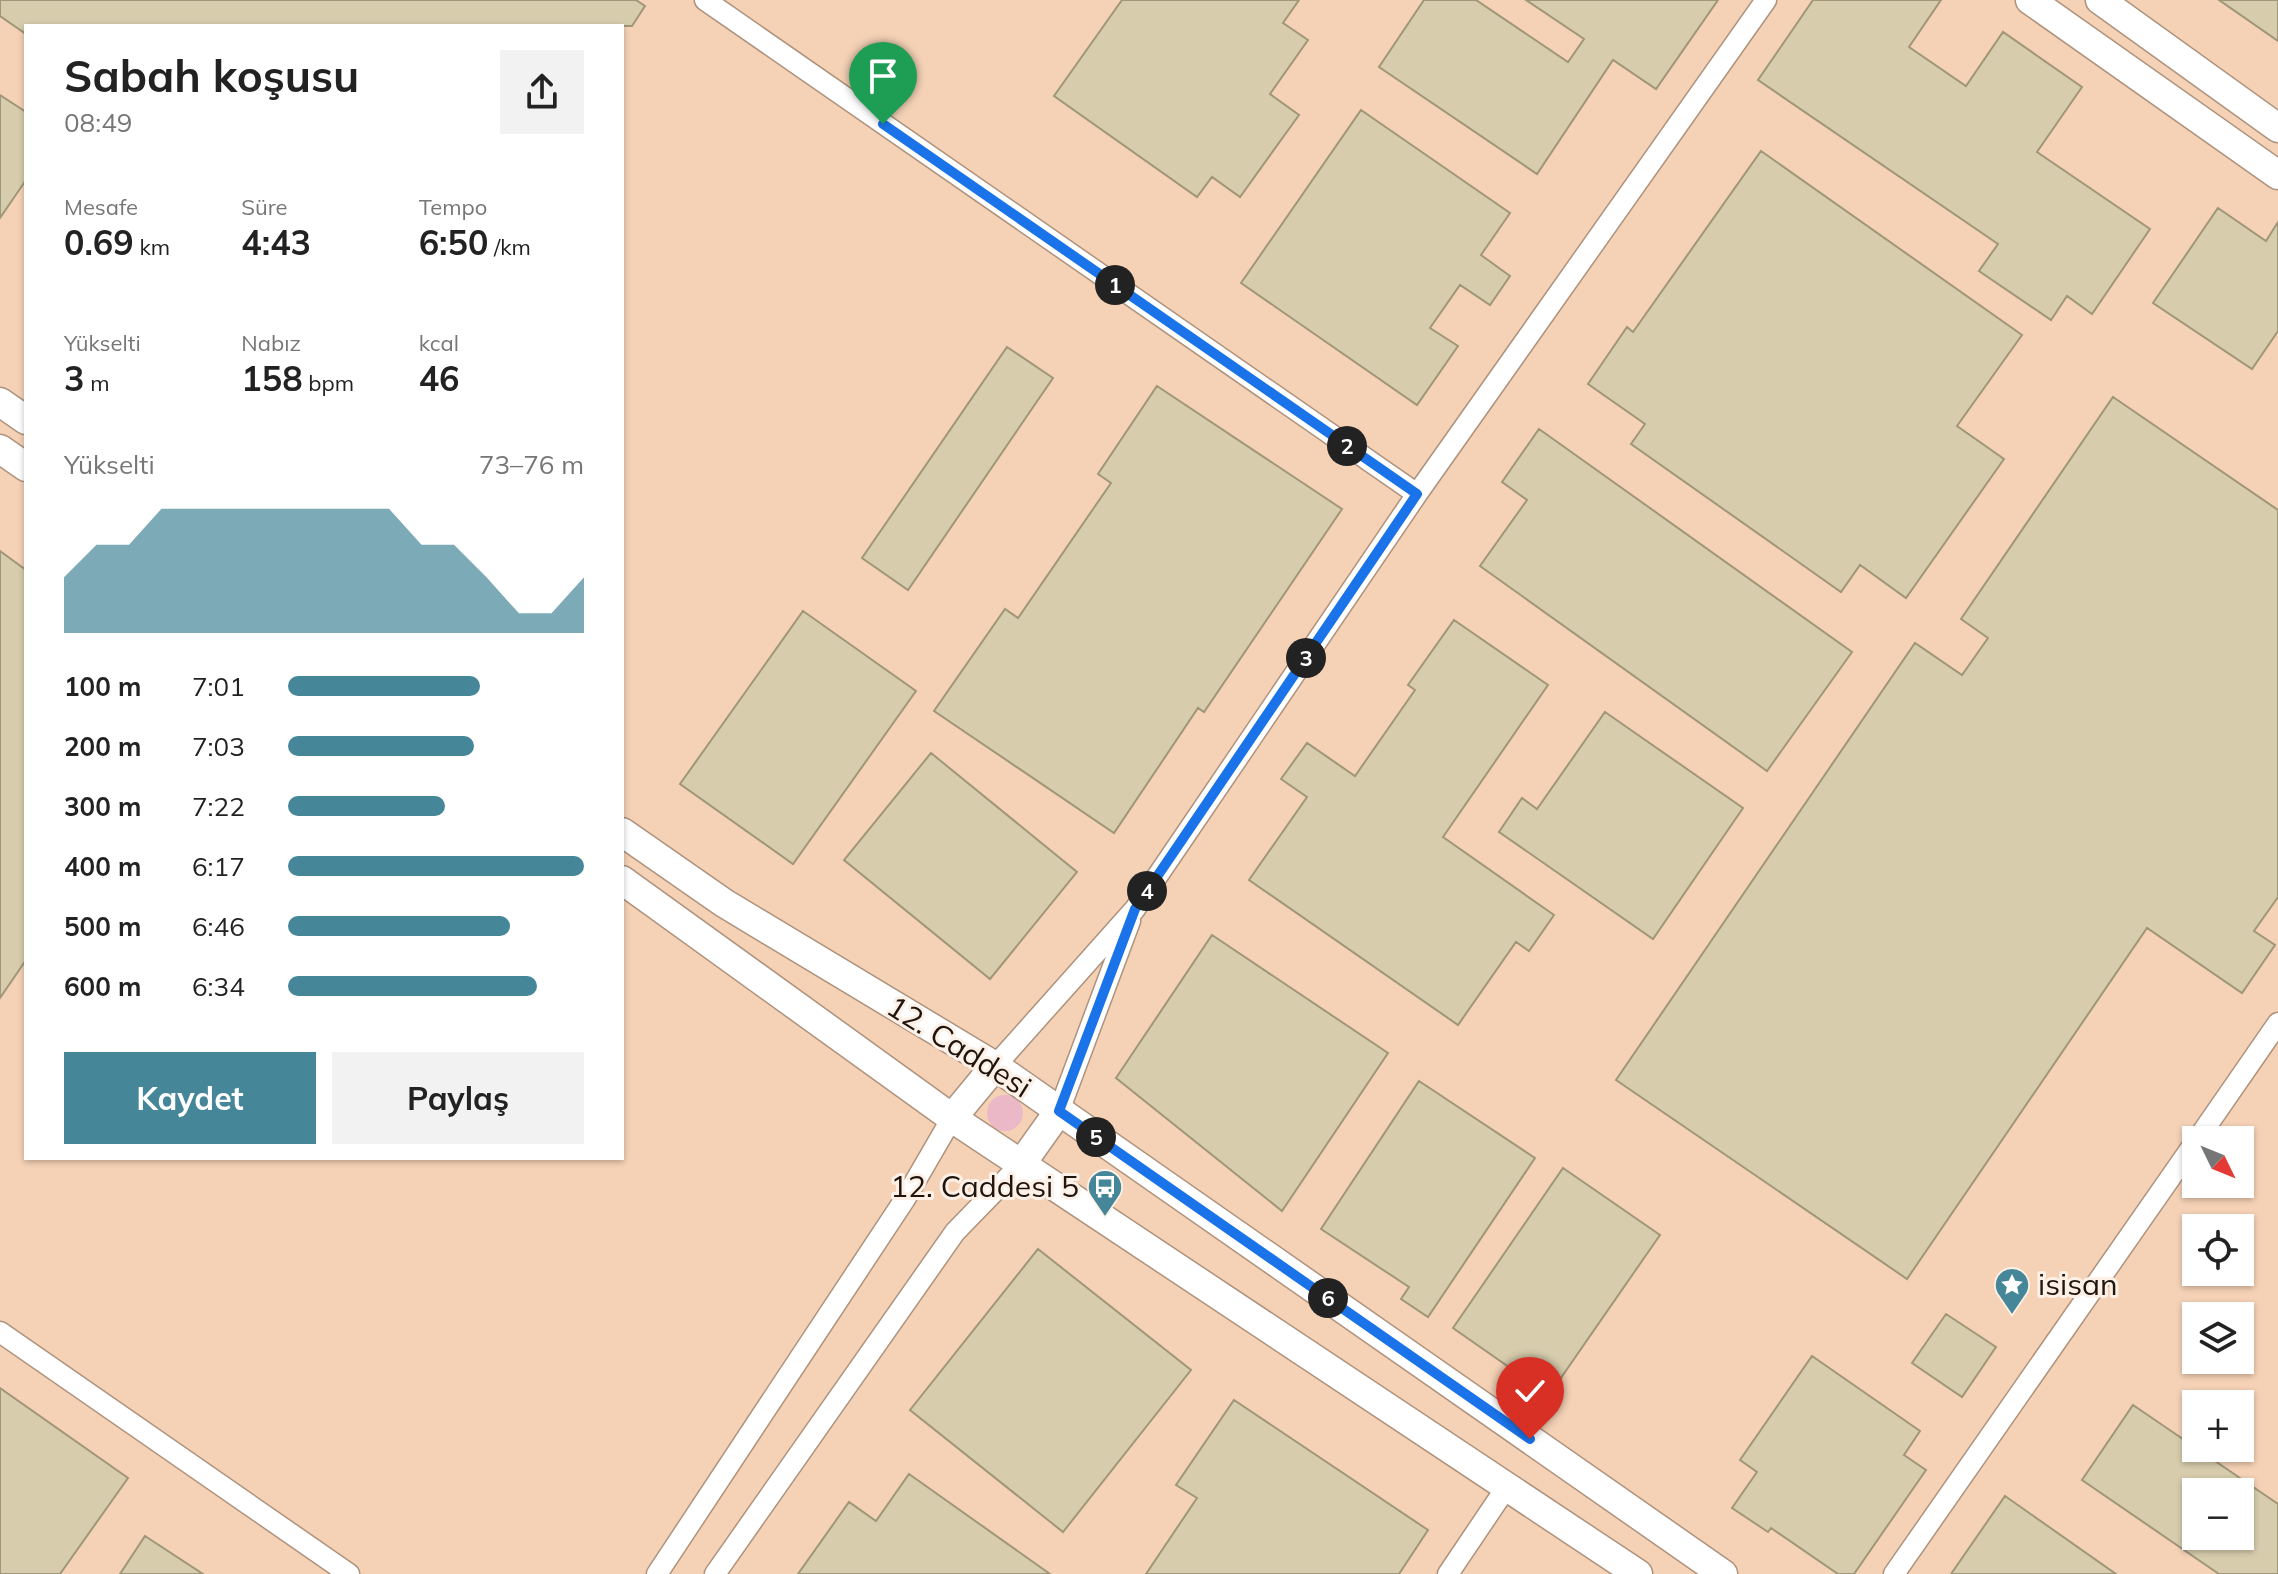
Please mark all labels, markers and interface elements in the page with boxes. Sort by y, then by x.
pin [849,42,917,124]
text: Sabah koşusu [64,48,359,103]
button: share [500,50,584,134]
icon: arrive [861,54,905,98]
text: 08:49 [64,106,132,139]
text: Mesafe [64,193,138,221]
text: Süre [241,193,288,221]
text: Tempo [419,193,487,221]
text: 0.69 [64,221,134,264]
text: 4:43 [241,221,311,264]
text: 6:50 [419,221,488,264]
text: km [134,233,170,261]
text: /km [488,233,531,261]
pin: 1 [1095,265,1135,305]
text: 1 [1108,271,1122,299]
text: Yükselti [64,329,141,357]
text: Nabız [241,329,301,357]
text: kcal [419,329,459,357]
text: 3 [64,357,84,400]
text: 158 [241,357,303,400]
text: 46 [419,357,459,400]
text: m [84,369,109,397]
text: bpm [303,369,354,397]
pin: 2 [1327,426,1367,466]
text: 2 [1340,432,1354,460]
text: Yükselti [64,448,155,481]
text: 73–76 m [479,448,584,481]
pin: 3 [1286,638,1326,678]
text: 3 [1299,644,1313,672]
text: 100 m [64,670,141,703]
text: 7:01 [192,670,245,703]
text: 200 m [64,730,141,763]
text: 7:03 [192,730,245,763]
text: 300 m [64,790,141,823]
text: 7:22 [192,790,245,823]
text: 400 m [64,850,141,883]
text: 6:17 [192,850,245,883]
pin: 4 [1127,871,1167,911]
text: 4 [1140,877,1154,905]
text: 500 m [64,910,141,943]
text: 6:46 [192,910,245,943]
text: 600 m [64,970,141,1003]
text: 6:34 [192,970,245,1003]
street label: 12. Caddesi [880,987,1039,1105]
button: Kaydet [64,1052,316,1144]
button: Paylaş [332,1052,584,1144]
pin: 5 [1076,1117,1116,1157]
text: 5 [1089,1123,1103,1151]
north arrow [2182,1126,2254,1198]
map controls [2182,1126,2254,1550]
place label: 12. Caddesi 5 [890,1167,1079,1205]
bus stop icon: 12. Caddesi 5 [1086,1168,1124,1218]
button: locate [2182,1214,2254,1286]
place label: isisan [2038,1265,2118,1303]
place icon: isisan [1993,1266,2031,1316]
pin: 6 [1308,1278,1348,1318]
text: 6 [1321,1284,1335,1312]
button: layers [2182,1302,2254,1374]
pin [1496,1357,1564,1439]
icon: check [1508,1369,1552,1413]
button: + [2182,1390,2254,1462]
button: − [2182,1478,2254,1550]

